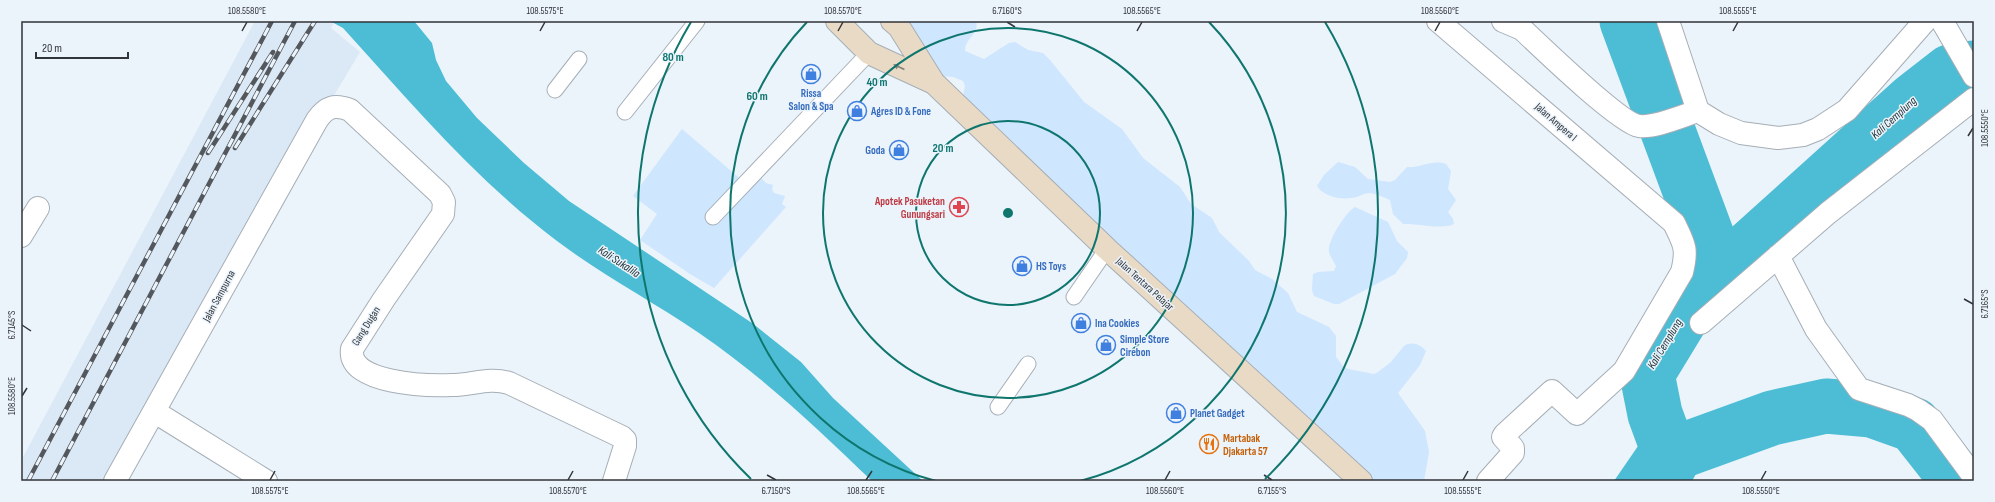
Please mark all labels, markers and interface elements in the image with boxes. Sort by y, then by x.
text: 108.5580°E [228,5,266,17]
text: 108.5575°E [526,5,564,17]
text: 108.5570°E [824,5,862,17]
text: 6.7160°S [992,5,1022,17]
text: 108.5565°E [1123,5,1161,17]
text: 108.5560°E [1421,5,1459,17]
text: 108.5555°E [1719,5,1757,17]
scale bar [36,34,128,60]
text: 20 m [42,41,62,56]
text: 80 m [662,50,684,65]
shop icon: Rissa Salon & Spa [800,63,822,85]
one-way arrow [893,64,905,70]
text: 40 m [866,75,888,90]
place label: Rissa Salon & Spa [789,87,834,113]
text: 60 m [746,89,768,104]
water label: Kali Cemplung [1868,94,1920,142]
shop icon: Agres ID & Fone [846,100,868,122]
street label: Jalan Ampera I [1532,100,1580,144]
place label: Agres ID & Fone [870,105,931,118]
text: 108.5550°E [1979,109,1991,147]
shop icon: Goda [888,139,910,161]
text: 20 m [933,141,953,156]
place label: Goda [865,144,885,157]
place label: Apotek Pasuketan Gunungsari [874,195,945,221]
pharmacy icon: Apotek Pasuketan Gunungsari [948,196,970,218]
centre of rings [1001,206,1015,220]
water label: Kali Sukalila [595,243,643,281]
street label: Jalan Tentara Pelajar [1113,254,1177,313]
shop icon: HS Toys [1011,255,1033,277]
place label: HS Toys [1036,260,1066,273]
street label: Jalan Sampurna [200,268,238,325]
text: 6.7165°S [1979,290,1991,318]
street label: Gang Dugan [349,304,383,348]
text: 6.7145°S [6,311,18,339]
shop icon: Ina Cookies [1070,312,1092,334]
water label: Kali Cemplung [1644,316,1686,372]
place label: Ina Cookies [1095,317,1140,330]
place label: Simple Store Cirebon [1120,333,1170,359]
shop icon: Simple Store Cirebon [1095,334,1117,356]
text: 108.5580°E [6,377,18,415]
shop icon: Planet Gadget [1165,402,1187,424]
place label: Planet Gadget [1190,407,1245,420]
place label: Martabak Djakarta 57 [1223,432,1268,458]
restaurant icon: Martabak Djakarta 57 [1198,433,1220,455]
text: 108.5575°E [251,485,289,497]
text: 108.5570°E [549,485,587,497]
text: 6.7150°S [762,485,791,497]
text: 108.5565°E [847,485,885,497]
text: 108.5560°E [1146,485,1184,497]
text: 6.7155°S [1258,485,1286,497]
text: 108.5555°E [1444,485,1482,497]
text: 108.5550°E [1742,485,1780,497]

